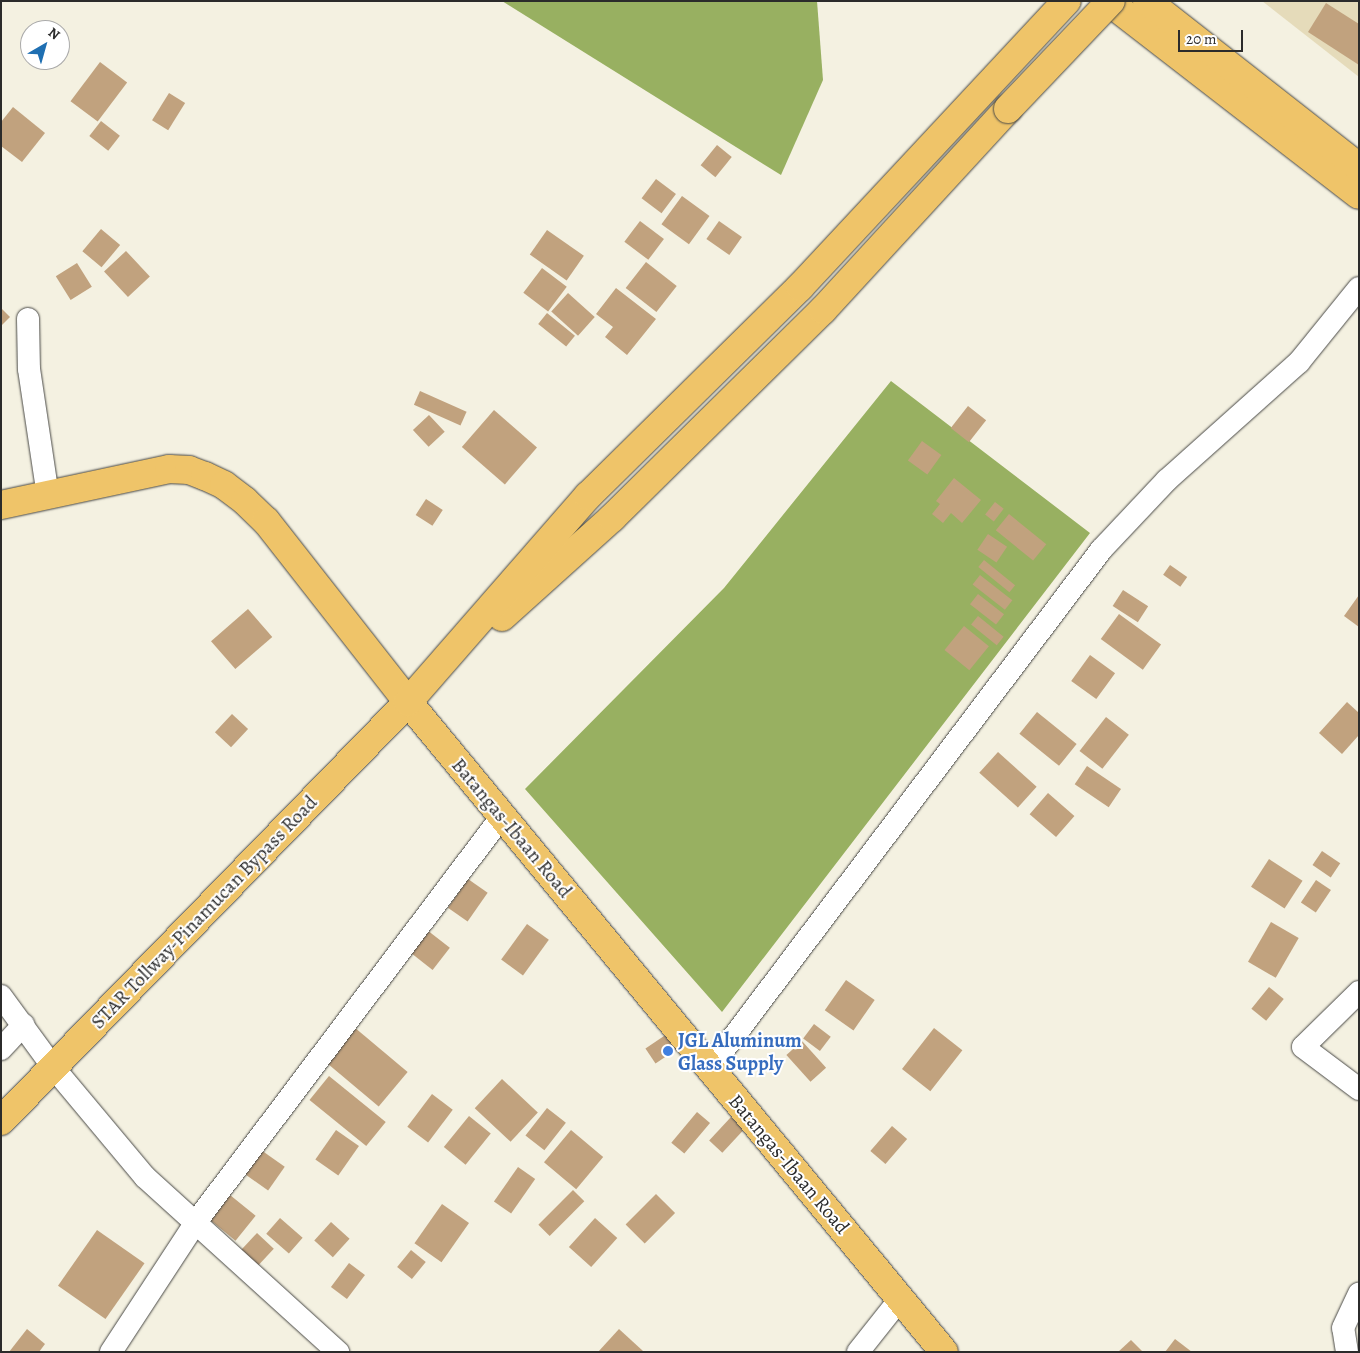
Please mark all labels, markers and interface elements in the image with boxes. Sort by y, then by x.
north arrow [20,20,70,70]
scale bar [1180,20,1245,52]
text: N [44,23,64,44]
text: 20 m [1186,29,1217,49]
street label: Batangas-Ibaan Road [447,753,577,903]
street label: STAR Tollway-Pinamucan Bypass Road [86,790,322,1034]
place label: JGL Aluminum Glass Supply [678,1028,802,1075]
marker: JGL Aluminum Glass Supply [662,1045,674,1057]
street label: Batangas-Ibaan Road [724,1089,854,1239]

